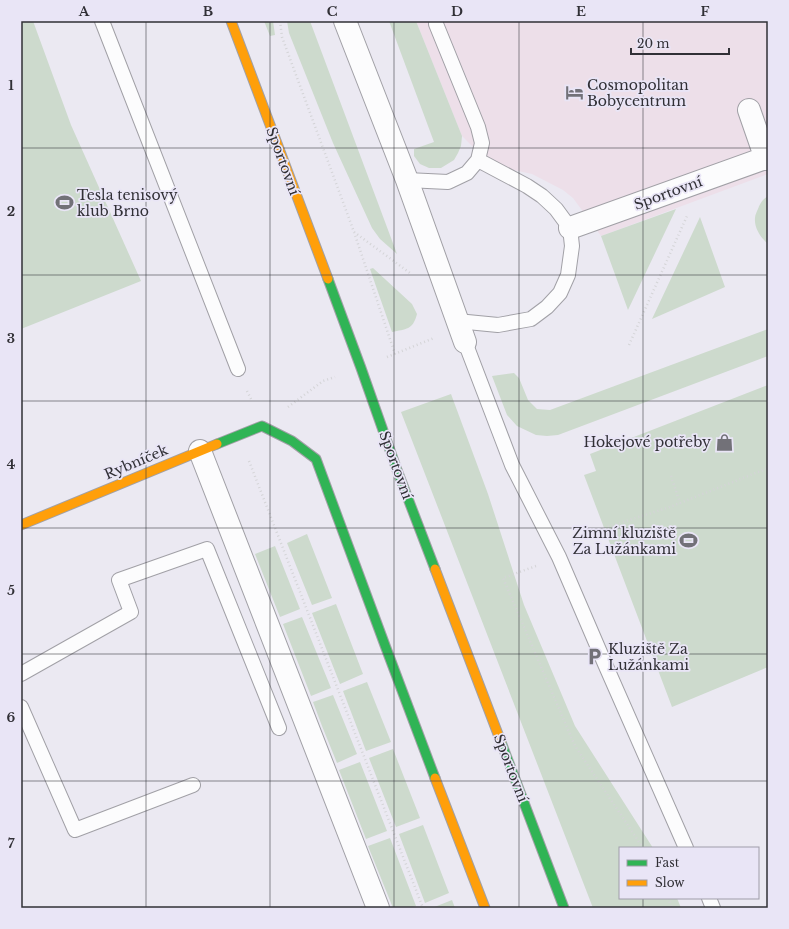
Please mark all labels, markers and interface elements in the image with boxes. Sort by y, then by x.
text: A [78,3,90,20]
text: B [203,3,213,20]
text: C [327,3,338,20]
text: D [451,3,463,20]
text: E [576,3,586,20]
text: F [701,3,710,20]
scale bar [631,30,729,56]
text: 20 m [637,36,669,51]
place label: Cosmopolitan Bobycentrum [587,76,689,110]
text: 1 [8,77,14,94]
hotel icon: Cosmopolitan Bobycentrum [564,83,584,103]
street label: Sportovní [262,124,304,198]
street label: Sportovní [631,172,705,214]
place label: Tesla tenisový klub Brno [77,186,178,220]
sports icon: Tesla tenisový klub Brno [54,193,74,213]
text: 2 [7,203,15,220]
text: 3 [7,330,15,347]
street label: Sportovní [375,428,417,502]
shop icon: Hokejové potřeby [714,432,734,452]
place label: Hokejové potřeby [583,433,711,451]
street label: Rybníček [102,440,171,483]
text: 4 [7,456,16,473]
place label: Zimní kluziště Za Lužánkami [572,524,676,558]
sports icon: Zimní kluziště Za Lužánkami [679,531,699,551]
text: 5 [7,582,15,599]
place label: Kluziště Za Lužánkami [608,640,689,674]
parking icon: Kluziště Za Lužánkami [585,647,605,667]
text: 6 [7,709,16,726]
street label: Sportovní [490,731,532,805]
text: 7 [8,835,15,852]
legend [619,847,759,899]
text: Fast [655,855,680,870]
text: Slow [655,875,685,890]

